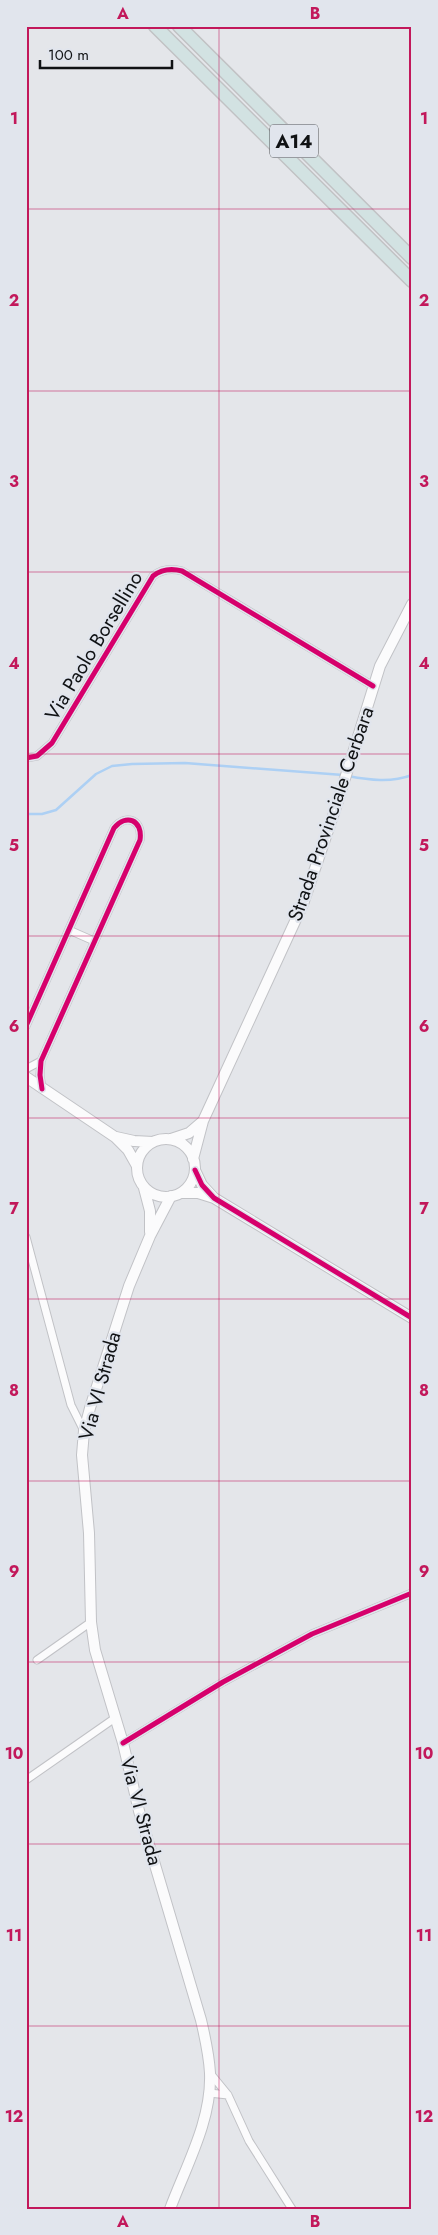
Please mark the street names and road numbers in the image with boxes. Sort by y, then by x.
road number: A14 [270,124,318,158]
street label: Via Paolo Borsellino [38,566,150,726]
street label: Strada Provinciale Cerbara [281,703,381,925]
street label: Via VI Strada [72,1328,128,1444]
street label: Via VI Strada [113,1753,169,1869]

